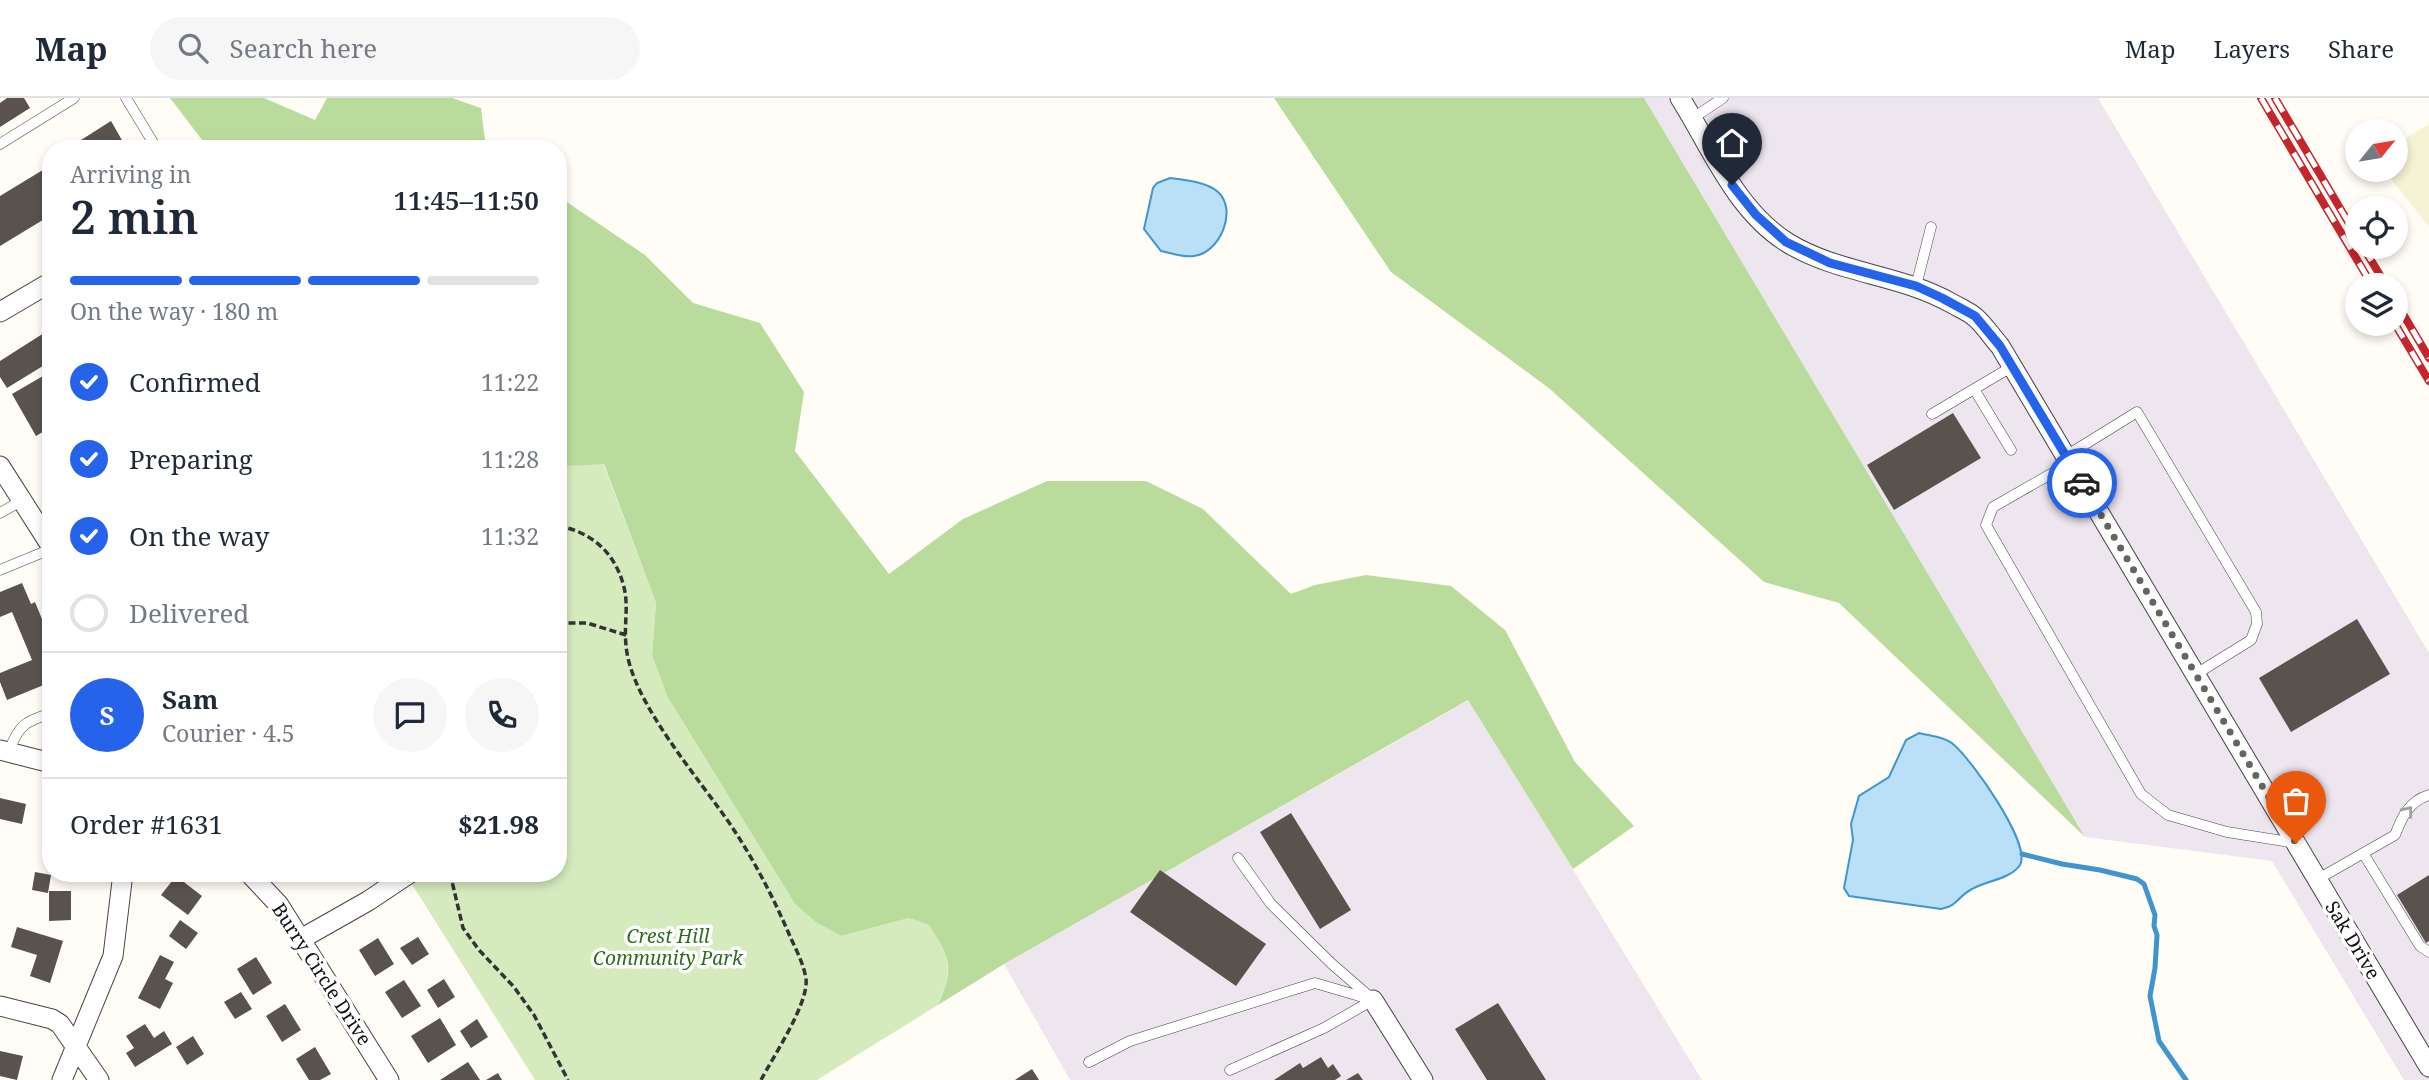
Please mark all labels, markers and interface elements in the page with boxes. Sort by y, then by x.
search box [150,17,640,80]
text: Map [35,26,108,71]
icon: search [174,29,212,67]
text: Search here [230,30,377,66]
text: Map [2125,32,2176,65]
text: Layers [2214,32,2290,65]
text: Share [2328,32,2394,65]
pin [1702,113,1762,185]
north arrow [2345,119,2408,182]
map controls [2345,119,2408,336]
icon: home [1713,124,1751,162]
text: Arriving in [70,158,191,190]
text: 11:45–11:50 [393,182,539,218]
text: 2 min [70,185,198,247]
button: locate [2345,196,2408,259]
button: layers [2345,273,2408,336]
text: On the way · 180 m [70,295,278,327]
icon: check [70,363,108,401]
text: Confirmed [129,364,261,400]
text: 11:22 [481,366,539,398]
icon: check [70,440,108,478]
text: Preparing [129,441,253,477]
text: 11:28 [481,443,539,475]
courier [2047,448,2117,518]
icon: car [2063,464,2101,502]
icon: check [70,517,108,555]
text: On the way [129,518,269,554]
text: 11:32 [481,520,539,552]
text: Delivered [129,595,249,631]
button: chat [373,678,447,752]
button: phone [465,678,539,752]
text: Sam [162,681,218,717]
text: S [99,697,115,733]
text: Courier · 4.5 [162,717,295,749]
pin [2266,771,2326,843]
icon: bag [2277,782,2315,820]
text: Order #1631 [70,806,223,842]
text: $21.98 [458,806,539,842]
one-way arrow [2400,806,2413,819]
street label: Sak Drive [2319,896,2387,984]
street label: Burry Circle Drive [266,898,378,1050]
park label: Crest Hill Community Park [593,923,744,971]

